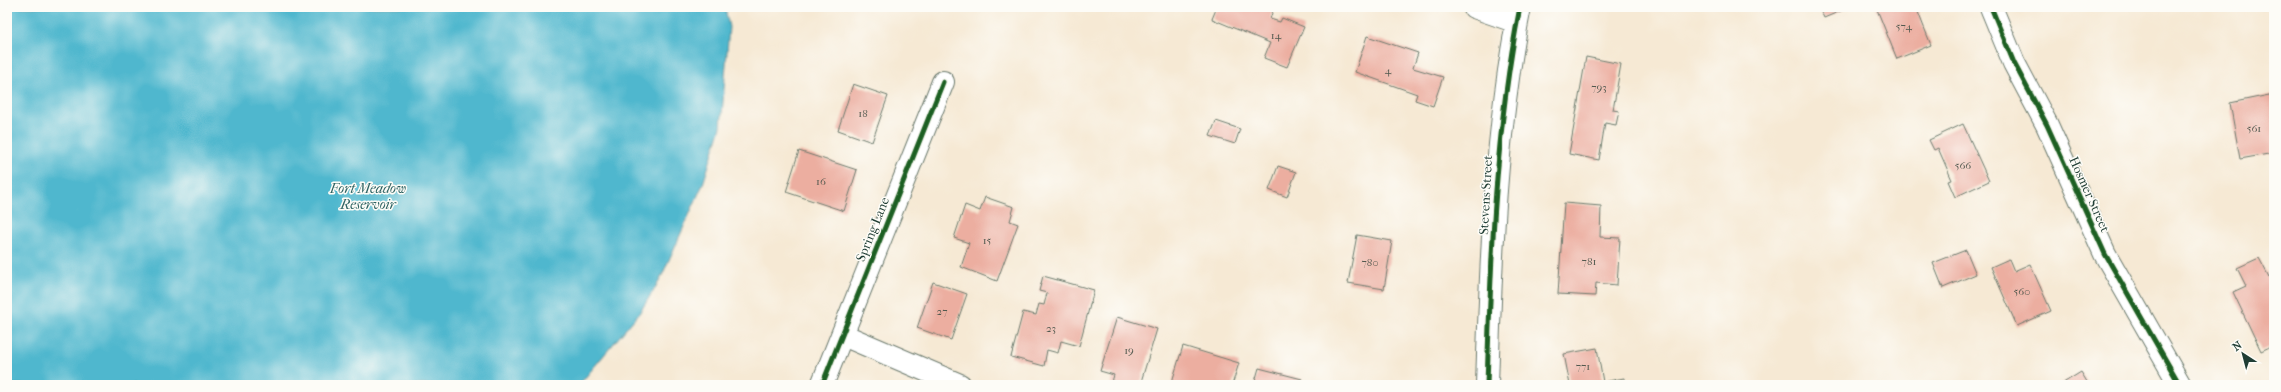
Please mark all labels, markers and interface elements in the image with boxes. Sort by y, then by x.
house number: 574 [1896,20,1913,33]
house number: 14 [1271,29,1282,42]
house number: 4 [1385,64,1392,77]
house number: 793 [1591,81,1607,94]
house number: 18 [858,107,868,120]
house number: 561 [2247,122,2261,135]
street label: Stevens Street [1476,154,1495,235]
street label: Hosmer Street [2066,154,2113,235]
house number: 566 [1955,159,1971,172]
house number: 16 [816,175,826,188]
water label: Fort Meadow Reservoir [329,180,406,213]
street label: Spring Lane [853,194,892,264]
house number: 15 [983,234,992,247]
house number: 781 [1582,255,1596,268]
house number: 780 [1362,256,1378,269]
house number: 560 [2014,285,2030,298]
house number: 27 [937,305,947,318]
house number: 23 [1046,322,1056,335]
north arrow [2223,334,2263,374]
text: N [2230,338,2245,354]
house number: 19 [1124,344,1134,357]
house number: 771 [1576,360,1590,373]

